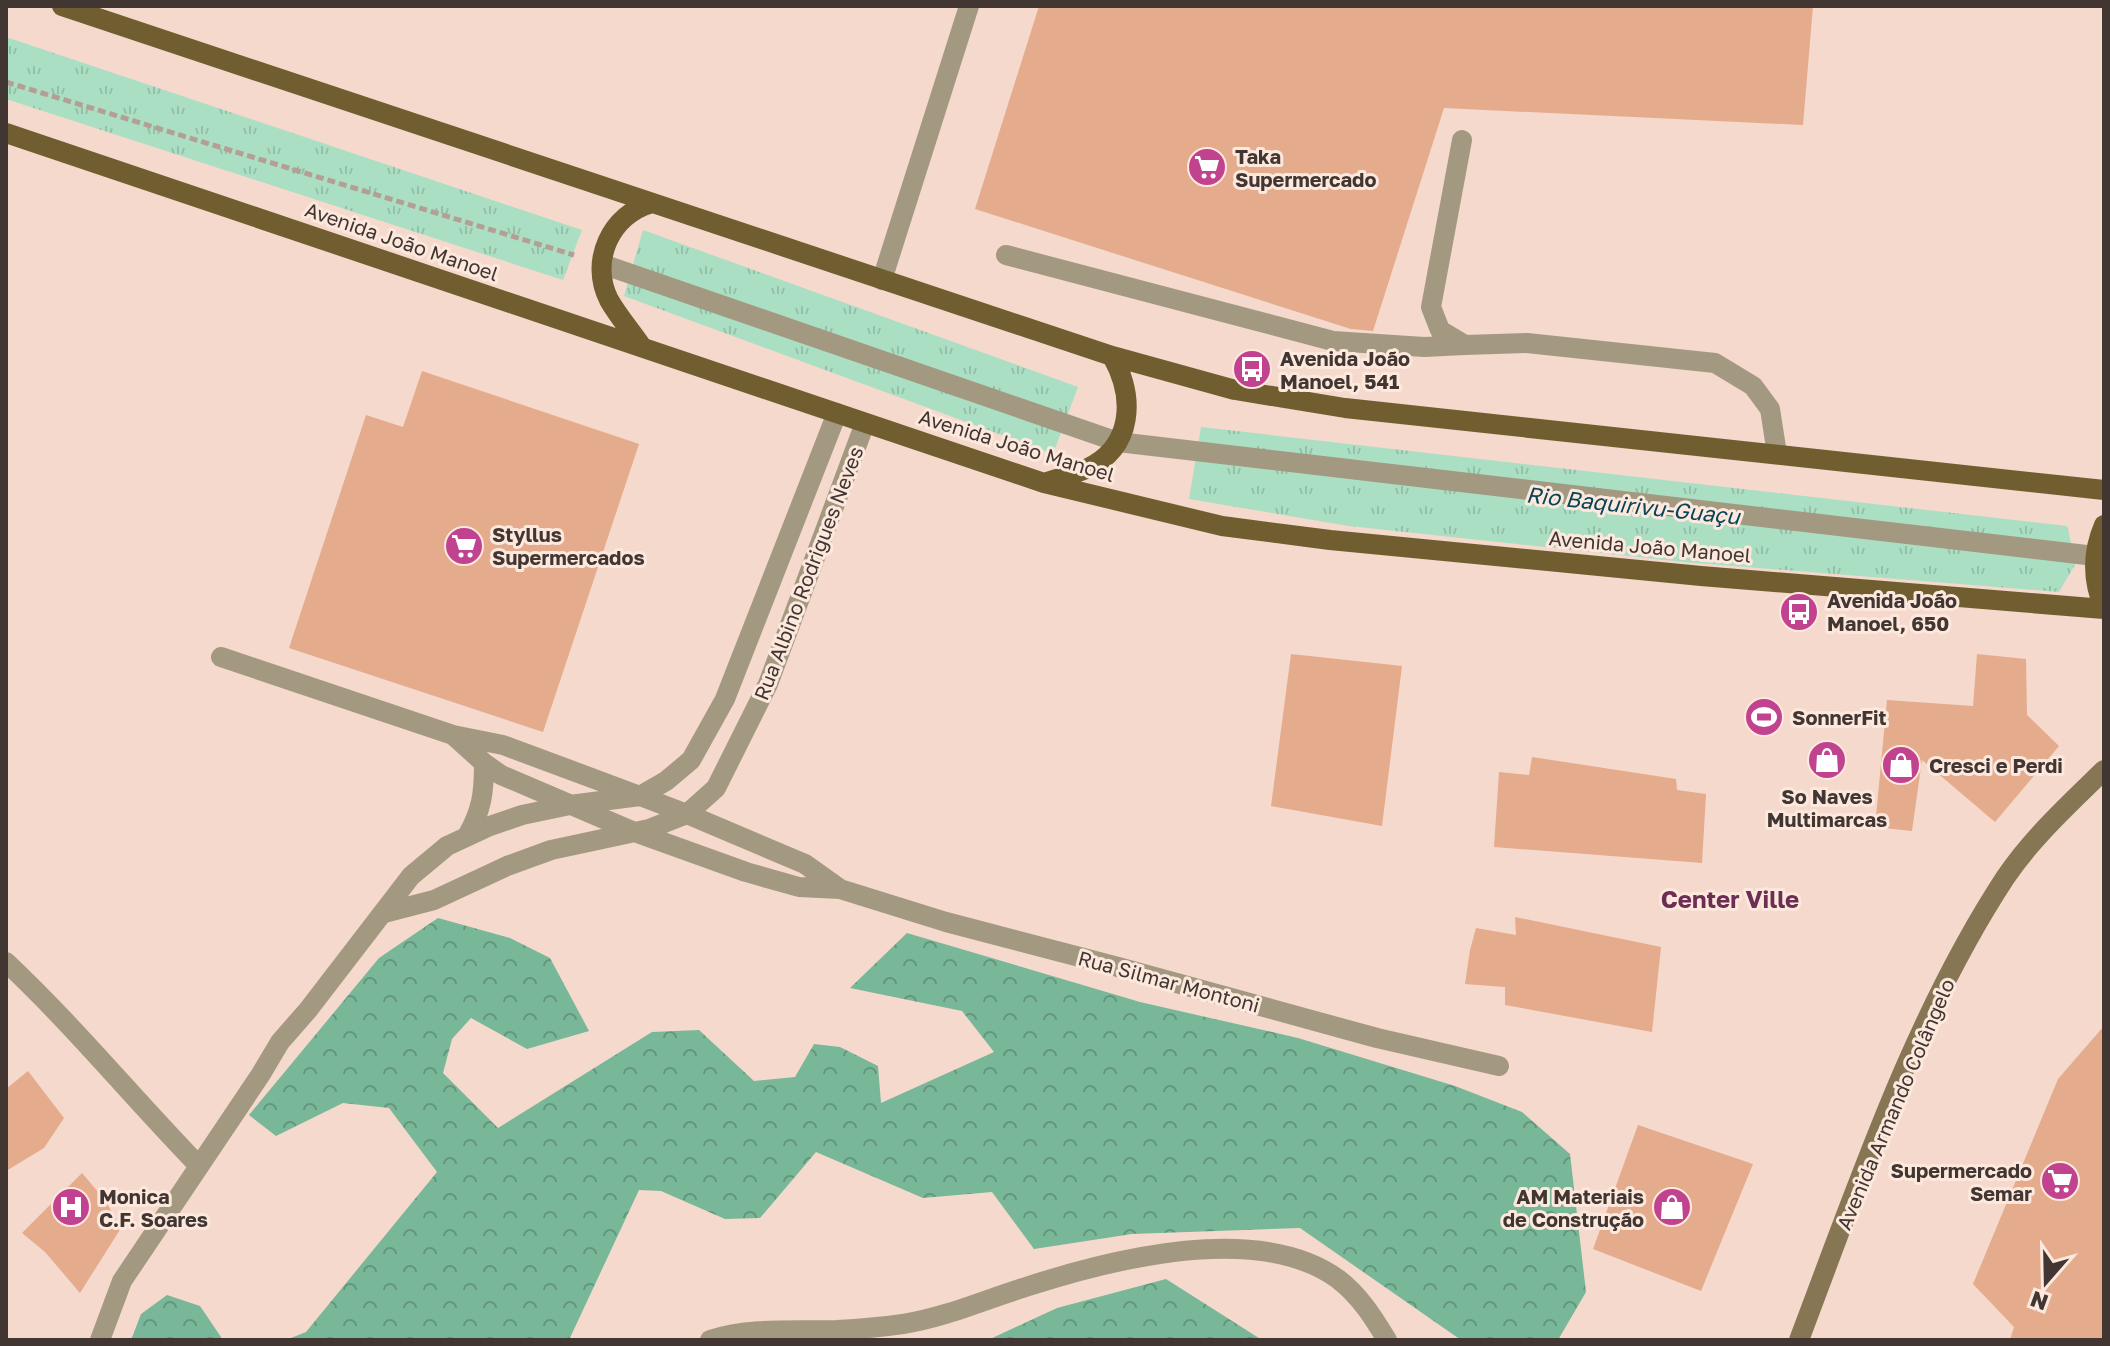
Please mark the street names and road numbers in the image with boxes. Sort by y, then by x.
street label: Avenida João Manoel [302,197,502,285]
street label: Avenida João Manoel [916,404,1118,486]
street label: Rua Albino Rodrigues Neves [748,443,868,703]
street label: Avenida João Manoel [1548,525,1752,567]
street label: Rua Silmar Montoni [1076,945,1262,1017]
street label: Avenida Armando Colângelo [1831,975,1959,1233]

